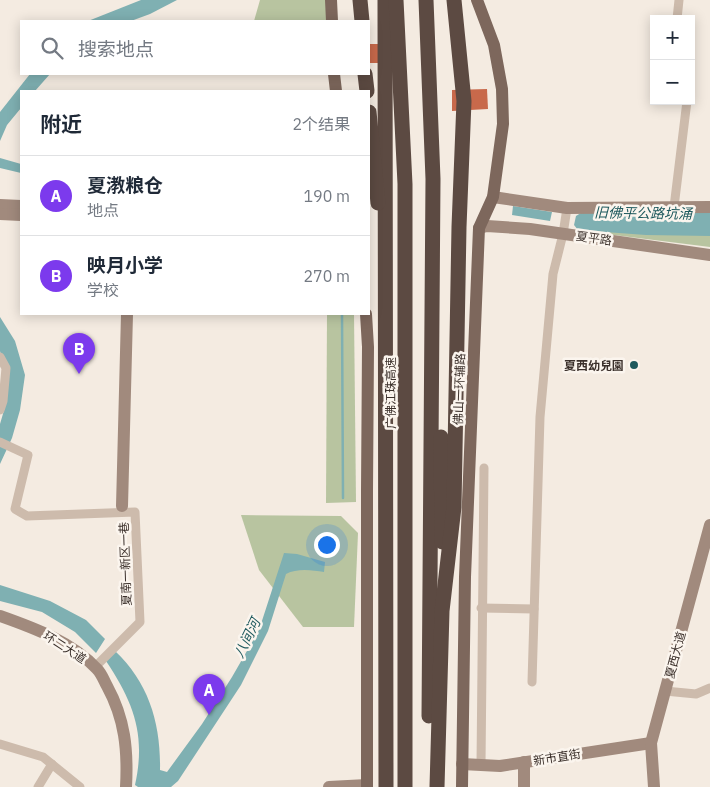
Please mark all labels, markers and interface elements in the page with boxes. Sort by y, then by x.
map controls [650,15,695,105]
button: + [650,15,695,60]
search box [20,20,370,75]
icon: search [38,34,66,62]
text: 搜索地点 [78,37,154,61]
button: − [650,60,695,105]
text: 附近 [40,110,82,138]
text: 2个结果 [292,114,350,134]
text: 夏漖粮仓 [87,173,163,197]
text: A [51,186,61,206]
text: 190 m [303,186,350,206]
text: 地点 [87,200,119,220]
water label: 旧佛平公路坑涌 [594,203,694,223]
street label: 夏平路 [575,228,613,248]
text: 映月小学 [87,253,163,277]
text: B [51,266,61,286]
text: 270 m [303,266,350,286]
text: 学校 [87,280,119,300]
pin: B [63,333,95,374]
street label: 佛山一环辅路 [450,353,468,425]
street label: 广佛江珠高速 [383,357,398,429]
place label: 夏西幼兒園 [564,358,624,373]
marker: 夏西幼兒園 [628,359,640,371]
street label: 夏南一新区一巷 [116,522,134,606]
your location [314,532,340,558]
water label: 八间河 [230,612,266,661]
street label: 环二大道 [41,628,89,666]
street label: 夏西大道 [662,630,688,680]
pin: A [193,674,225,715]
street label: 新市直街 [532,746,582,768]

